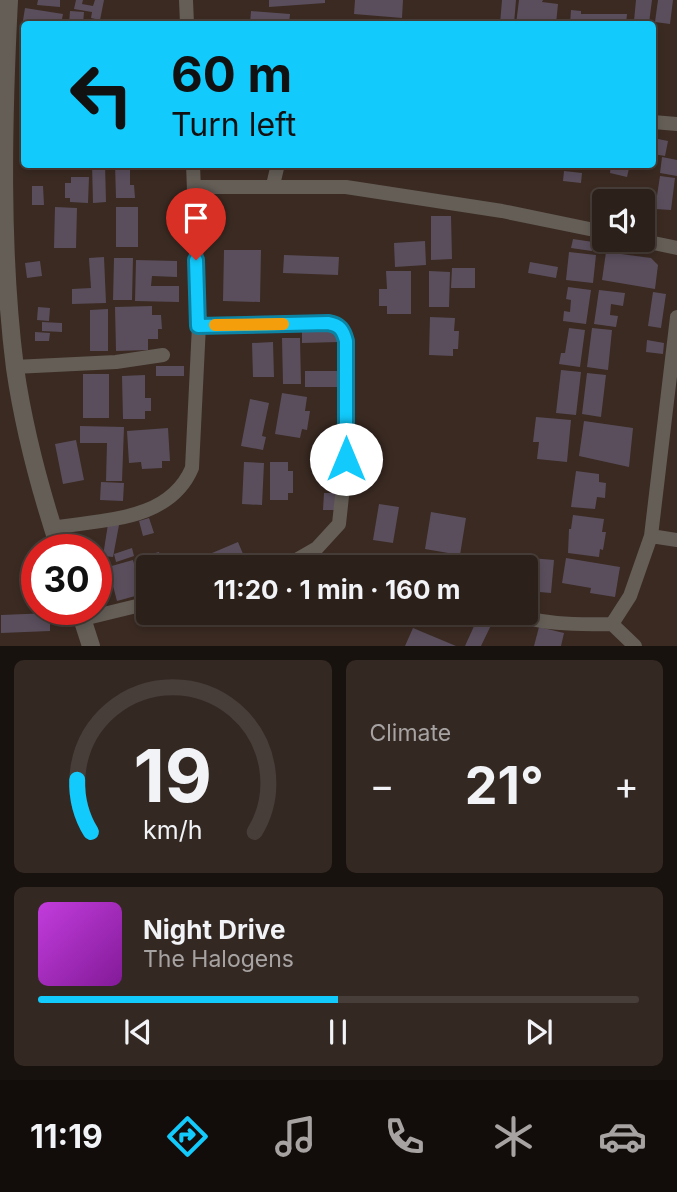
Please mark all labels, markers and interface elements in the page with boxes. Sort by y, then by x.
text: 60 m [171,45,292,104]
icon: left [56,49,147,140]
text: Turn left [171,105,296,144]
pin [166,188,226,260]
map controls [592,189,655,252]
button: sound [592,189,655,252]
icon: arrive [177,199,215,237]
position arrow [309,422,383,496]
speed limit sign: 30 [21,534,112,625]
text: 11:20 · 1 min · 160 m [214,574,460,605]
text: Climate [370,719,451,747]
text: 19 [133,732,212,821]
text: 21° [465,754,544,817]
text: − [370,762,395,808]
text: + [614,762,639,808]
text: km/h [143,815,202,845]
text: Night Drive [143,914,285,945]
text: The Halogens [143,945,294,973]
icon: previous [119,1013,157,1051]
icon: pause [319,1013,357,1051]
icon: next [520,1013,558,1051]
icon: directions [163,1112,212,1161]
icon: music [271,1112,320,1161]
icon: phone [380,1112,429,1161]
icon: climate [489,1112,538,1161]
icon: car [598,1112,647,1161]
text: 11:19 [30,1117,103,1156]

